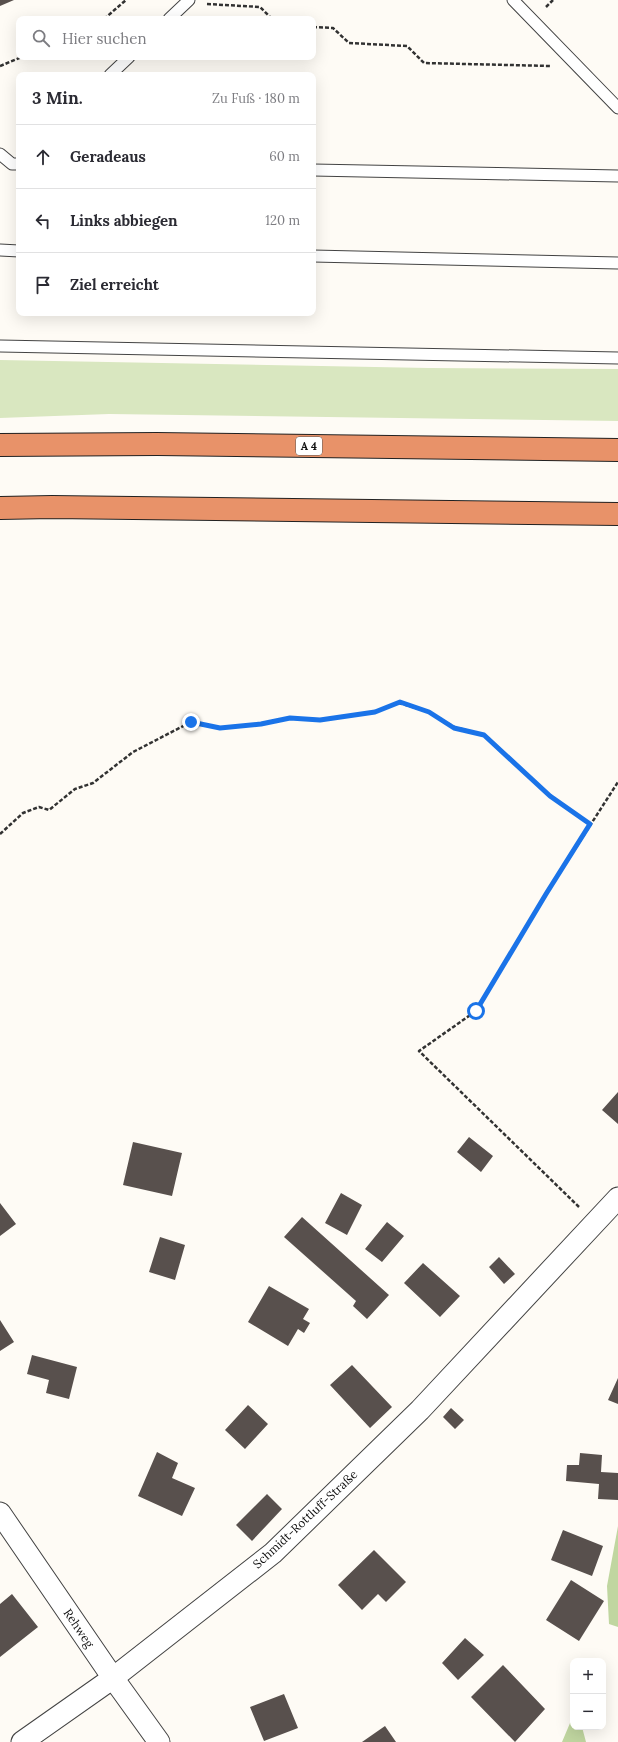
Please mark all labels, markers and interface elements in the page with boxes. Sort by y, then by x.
search box [16,16,316,60]
icon: search [30,27,52,49]
text: Hier suchen [62,29,146,48]
text: 3 Min. [32,87,83,109]
text: Zu Fuß · 180 m [212,90,300,107]
icon: ahead [32,146,54,168]
text: Geradeaus [70,147,146,166]
text: 60 m [269,148,300,165]
icon: left [32,210,54,232]
text: Links abbiegen [70,211,178,230]
text: 120 m [265,212,300,229]
icon: arrive [32,274,54,296]
text: Ziel erreicht [70,275,159,294]
road number: A 4 [296,437,322,455]
route end [182,713,200,731]
route start [467,1002,485,1020]
street label: Schmidt-Rottluff-Straße [250,1466,361,1571]
street label: Rehweg [61,1606,98,1651]
map controls [570,1658,606,1730]
button: + [570,1658,606,1694]
button: − [570,1694,606,1730]

